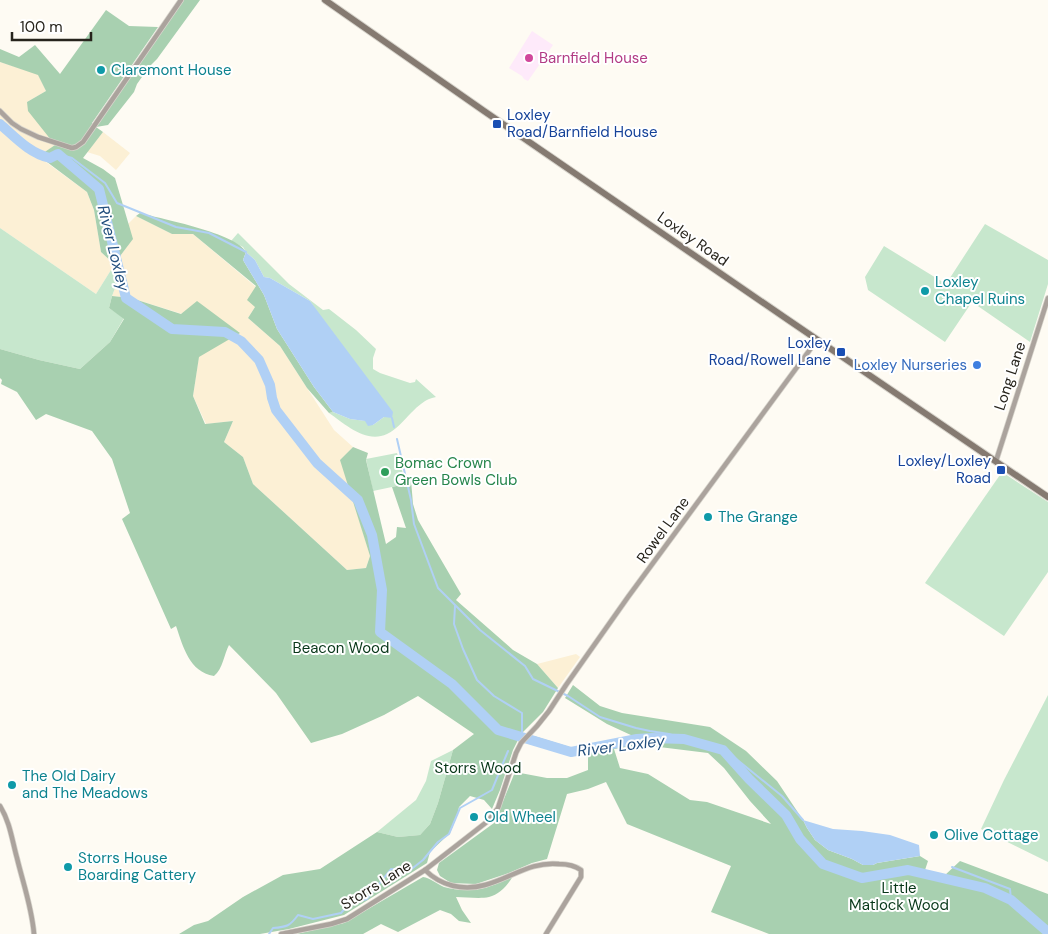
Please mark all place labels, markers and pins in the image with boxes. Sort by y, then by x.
place label: Barnfield House [539,48,648,68]
marker: Barnfield House [523,52,535,64]
place label: Claremont House [111,60,232,80]
marker: Claremont House [95,64,107,76]
place label: Loxley Road/Barnfield House [507,105,657,142]
marker: Loxley Road/Barnfield House [491,118,503,130]
place label: Loxley Chapel Ruins [935,272,1025,309]
marker: Loxley Chapel Ruins [919,285,931,297]
place label: Loxley Road/Rowell Lane [709,333,832,370]
marker: Loxley Road/Rowell Lane [835,346,847,358]
place label: Loxley Nurseries [854,355,967,375]
marker: Loxley Nurseries [971,359,983,371]
place label: Loxley/Loxley Road [898,451,992,488]
place label: Bomac Crown Green Bowls Club [395,453,517,490]
marker: Loxley/Loxley Road [995,464,1007,476]
marker: Bomac Crown Green Bowls Club [379,466,391,478]
place label: The Grange [718,507,798,527]
marker: The Grange [702,511,714,523]
place label: The Old Dairy and The Meadows [22,766,148,803]
marker: The Old Dairy and The Meadows [6,779,18,791]
place label: Old Wheel [484,807,556,827]
marker: Old Wheel [468,811,480,823]
place label: Olive Cottage [944,825,1038,845]
marker: Olive Cottage [928,829,940,841]
place label: Storrs House Boarding Cattery [78,848,197,885]
marker: Storrs House Boarding Cattery [62,861,74,873]

